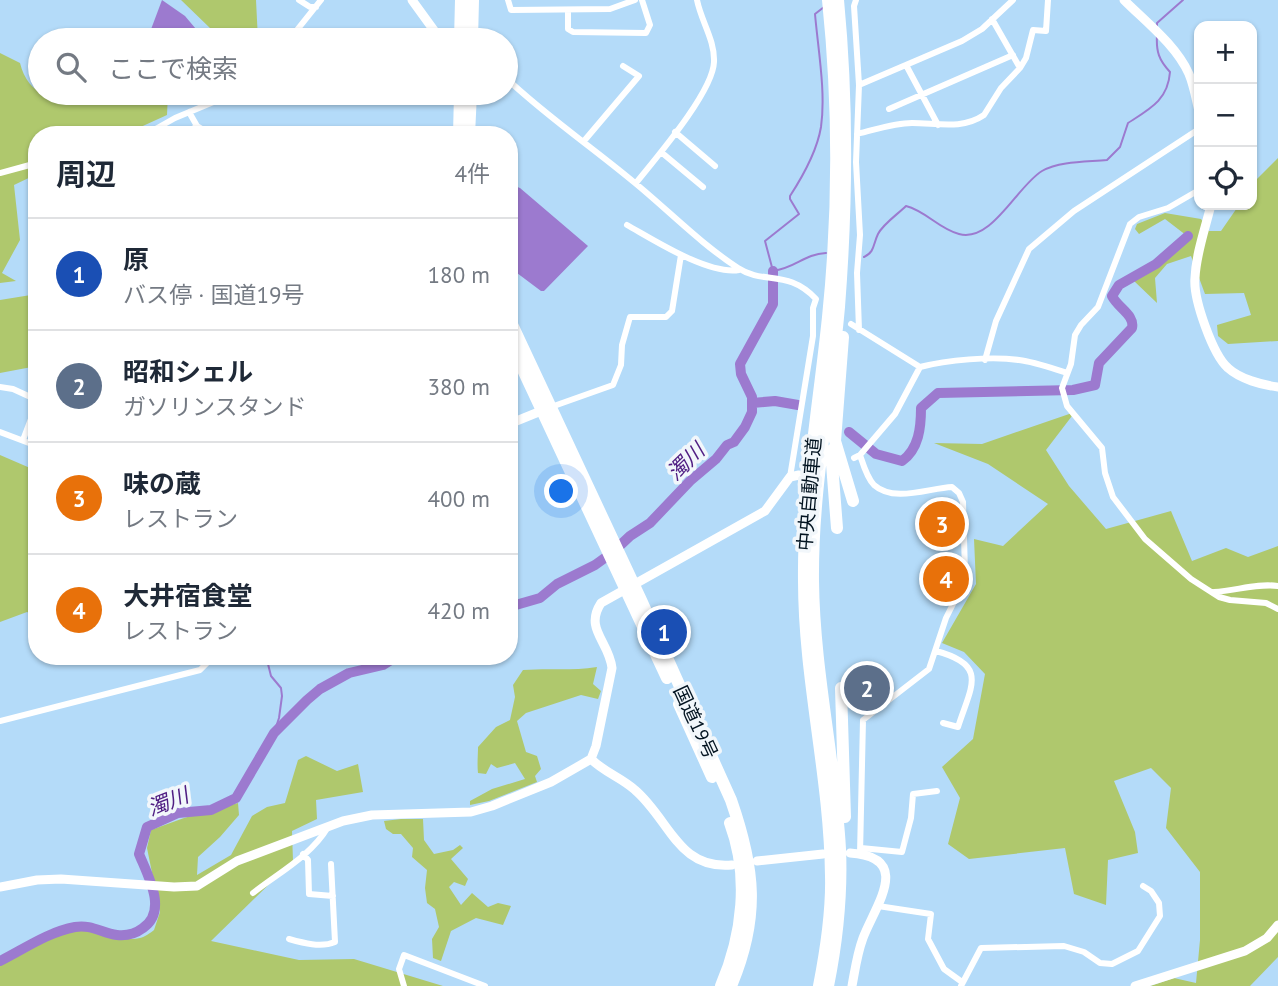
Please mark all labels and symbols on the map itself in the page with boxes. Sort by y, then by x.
water label: 濁川 [661,436,712,486]
street label: 中央自動車道 [792,436,826,552]
your location [544,474,578,508]
pin: 3 [919,498,965,550]
pin: 4 [923,553,969,605]
pin: 1 [641,606,687,658]
pin: 2 [844,662,890,714]
street label: 国道19号 [669,682,723,762]
water label: 濁川 [143,781,194,822]

